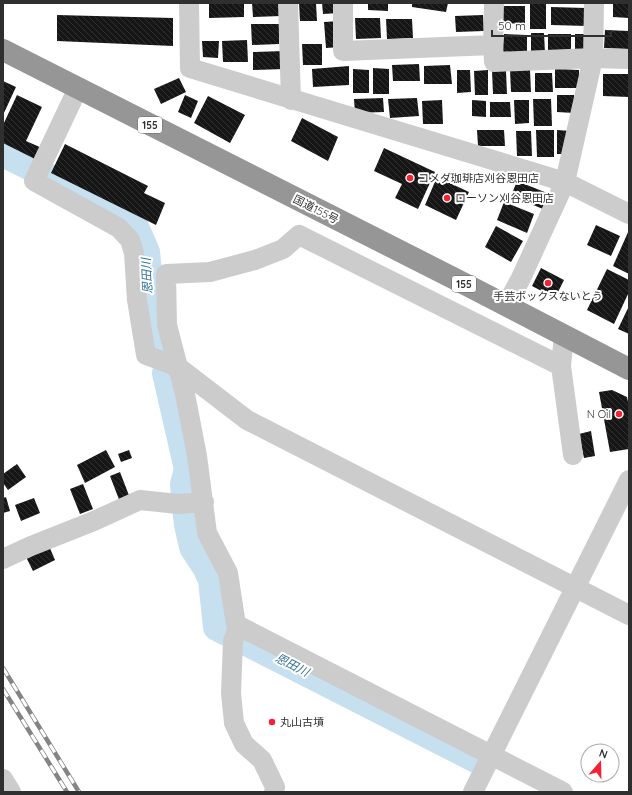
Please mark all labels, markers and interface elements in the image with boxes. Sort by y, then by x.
scale bar [492,12,611,38]
text: 50 m [498,18,526,33]
road number: 155 [138,117,162,133]
place label: コメダ珈琲店刈谷恩田店 [418,171,539,185]
marker: コメダ珈琲店刈谷恩田店 [405,173,415,183]
place label: ローソン刈谷恩田店 [455,191,554,205]
street label: 国道155号 [291,192,341,226]
marker: ローソン刈谷恩田店 [442,193,452,203]
water label: 恩田川 [138,256,155,294]
road number: 155 [452,276,476,292]
marker: 手芸ボックスないとう [543,278,553,288]
place label: 手芸ボックスないとう [493,289,603,303]
place label: N Oil [587,407,611,421]
marker: N Oil [614,409,624,419]
water label: 恩田川 [273,650,313,680]
place label: 丸山古墳 [280,715,324,729]
marker: 丸山古墳 [267,717,277,727]
north arrow [580,743,620,783]
text: N [597,746,610,762]

